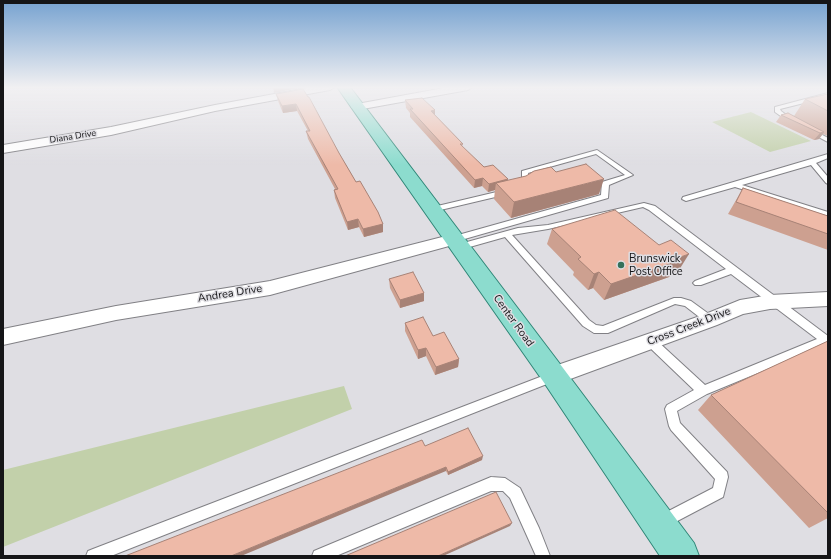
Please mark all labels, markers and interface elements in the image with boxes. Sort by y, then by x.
street label: Diana Drive [49,128,97,146]
place label: Brunswick Post Office [629,252,683,278]
marker: Brunswick Post Office [616,260,626,270]
street label: Andrea Drive [197,282,263,306]
street label: Center Road [490,292,536,350]
street label: Cross Creek Drive [645,305,733,349]

